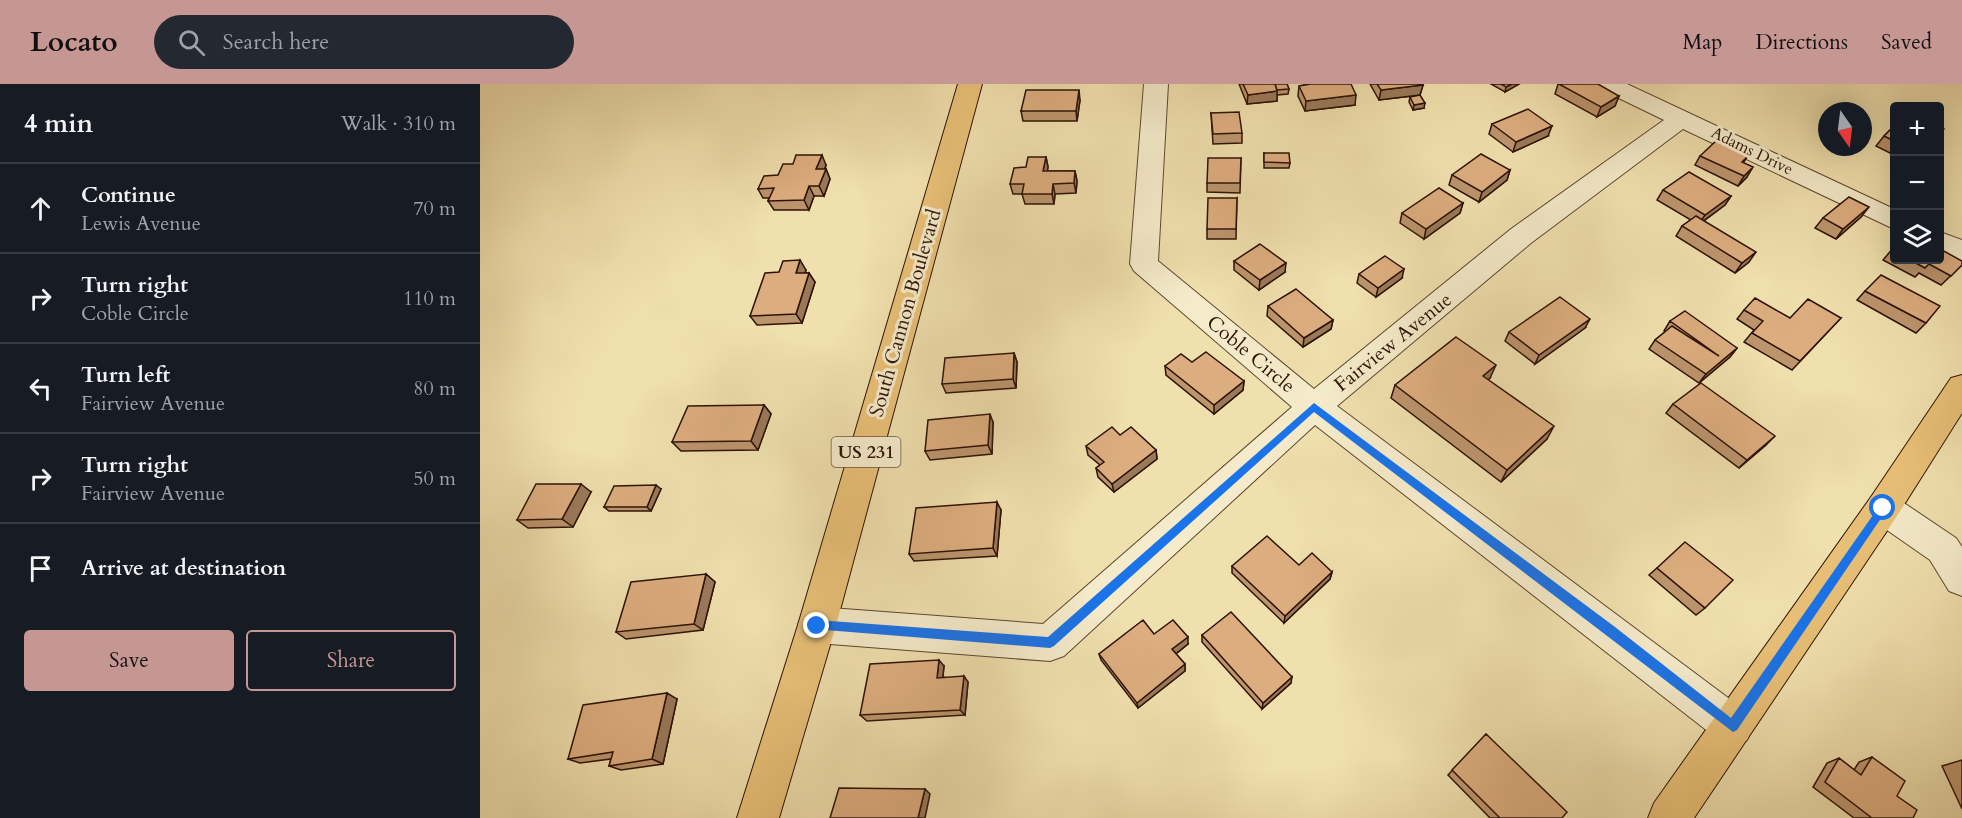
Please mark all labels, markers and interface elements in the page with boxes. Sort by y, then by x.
search box [154,15,574,69]
text: Locato [30,23,118,61]
icon: search [175,26,208,59]
text: Search here [223,27,329,57]
text: Map [1682,28,1722,57]
text: Directions [1755,28,1848,57]
text: Saved [1881,28,1932,57]
north arrow [1818,102,1872,156]
map controls [1890,102,1944,264]
button: + [1890,102,1944,156]
text: 4 min [24,106,93,141]
text: Walk · 310 m [341,110,456,137]
street label: Adams Drive [1707,122,1797,180]
button: − [1890,156,1944,210]
text: Continue [81,180,176,210]
icon: ahead [24,192,57,225]
text: 70 m [413,195,456,222]
street label: South Cannon Boulevard [862,206,948,420]
text: Lewis Avenue [81,210,201,237]
button: layers [1890,210,1944,264]
text: Turn right [81,270,188,300]
icon: right [24,282,57,315]
text: 110 m [403,285,456,312]
street label: Fairview Avenue [1329,286,1457,398]
text: Coble Circle [81,300,189,327]
street label: Coble Circle [1201,309,1301,399]
text: Turn left [81,360,170,390]
icon: left [24,372,57,405]
text: 80 m [413,375,456,402]
text: Fairview Avenue [81,390,225,417]
road number: US 231 [832,437,900,467]
text: Turn right [81,450,188,480]
icon: right [24,462,57,495]
text: 50 m [413,465,456,492]
text: Fairview Avenue [81,480,225,507]
route start [1869,494,1895,520]
icon: arrive [24,552,57,585]
text: Arrive at destination [81,553,286,583]
route end [803,612,829,638]
button: Save [24,630,234,691]
button: Share [246,630,456,691]

